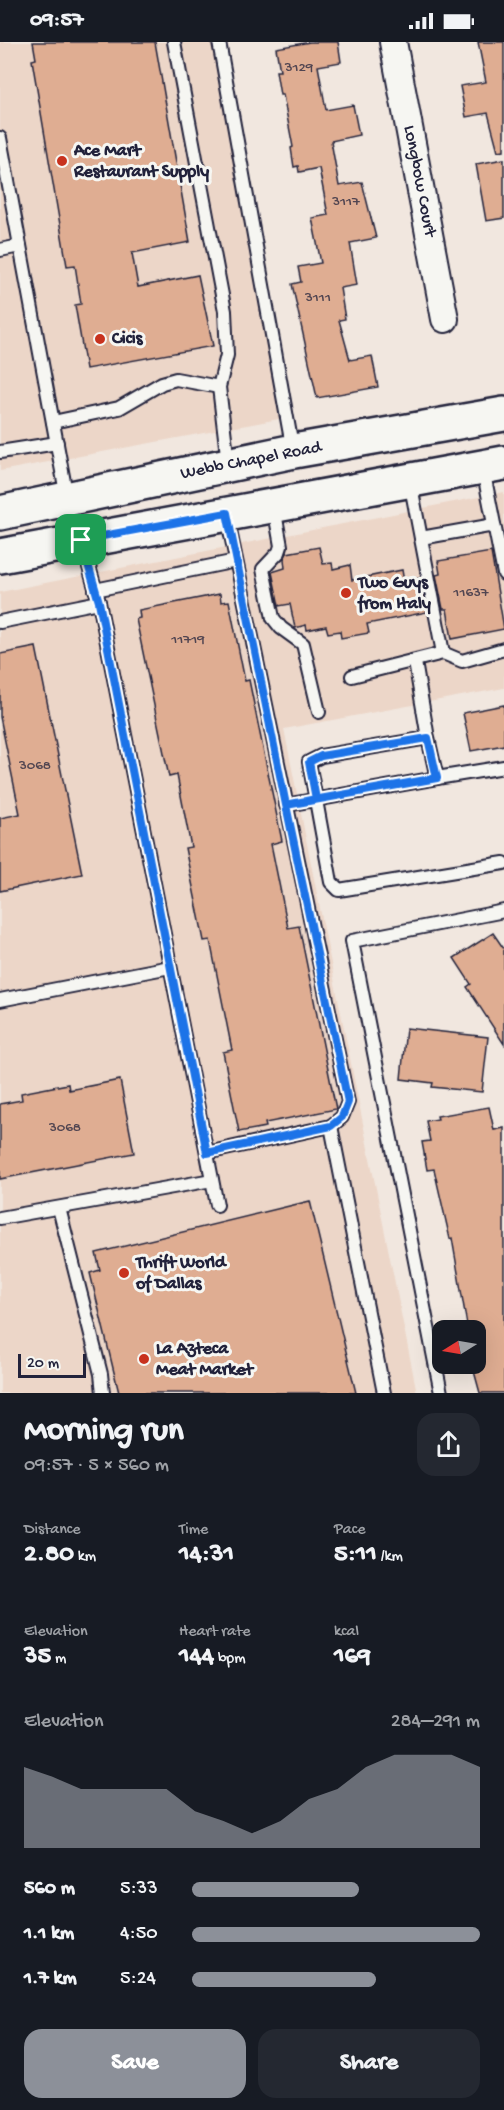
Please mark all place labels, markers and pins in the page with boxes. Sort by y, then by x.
place label: Ace Mart Restaurant Supply [73,141,209,183]
marker: Ace Mart Restaurant Supply [55,154,69,168]
place label: Cicis [111,329,144,350]
marker: Cicis [93,332,107,346]
pin [55,514,106,565]
place label: Two Guys from Italy [356,573,431,615]
marker: Two Guys from Italy [339,586,353,600]
place label: Thrift World of Dallas [134,1253,228,1295]
marker: Thrift World of Dallas [117,1266,131,1280]
place label: La Azteca Meat Market [156,1339,255,1381]
marker: La Azteca Meat Market [137,1352,151,1366]

